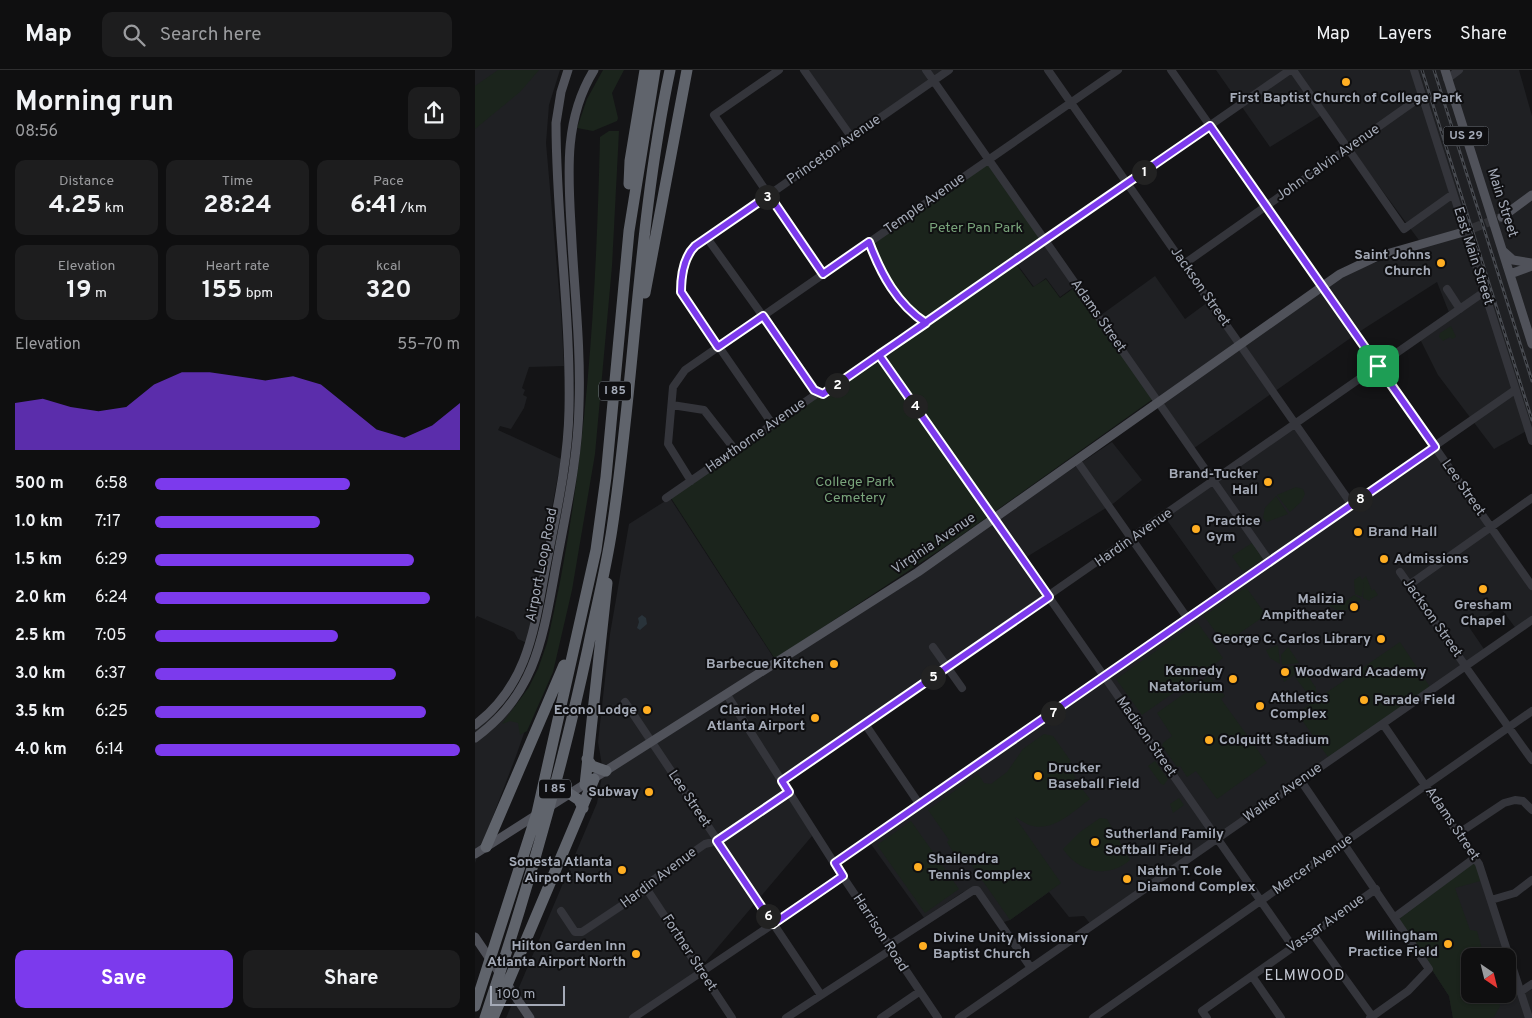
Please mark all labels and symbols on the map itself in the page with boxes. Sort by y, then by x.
marker: First Baptist Church of College Park [1340,76,1352,88]
place label: First Baptist Church of College Park [1230,90,1463,107]
street label: Princeton Avenue [784,111,884,189]
street label: John Calvin Avenue [1273,121,1383,205]
road number: US 29 [1443,126,1489,146]
pin: 1 [1131,160,1157,184]
street label: Main Street [1483,166,1521,240]
street label: Temple Avenue [881,170,969,238]
pin: 3 [755,184,779,210]
street label: East Main Street [1449,205,1497,307]
park label: Peter Pan Park [929,220,1023,237]
street label: Jackson Street [1166,244,1234,330]
place label: Saint Johns Church [1354,247,1431,280]
marker: Saint Johns Church [1435,257,1447,269]
street label: Adams Street [1067,276,1129,356]
pin [1357,345,1399,387]
pin: 2 [825,372,849,398]
road number: I 85 [599,382,631,401]
pin: 4 [903,394,927,418]
street label: Hawthorne Avenue [703,395,809,477]
street label: Lee Street [1437,457,1489,519]
place label: Brand-Tucker Hall [1169,466,1258,499]
park label: College Park Cemetery [815,474,895,507]
marker: Brand-Tucker Hall [1262,476,1274,488]
pin: 8 [1347,486,1373,512]
street label: Hardin Avenue [1092,505,1176,571]
street label: Airport Loop Road [523,507,561,623]
street label: Virginia Avenue [889,510,979,578]
place label: Practice Gym [1206,513,1261,546]
marker: Practice Gym [1190,523,1202,535]
place label: Brand Hall [1368,524,1437,541]
marker: Brand Hall [1352,526,1364,538]
place label: Admissions [1394,551,1469,568]
marker: Admissions [1378,553,1390,565]
street label: Jackson Street [1398,575,1466,661]
marker: Gresham Chapel [1477,583,1489,595]
place label: Malizia Ampitheater [1262,591,1344,624]
place label: Gresham Chapel [1454,597,1512,630]
marker: Malizia Ampitheater [1348,601,1360,613]
place label: George C. Carlos Library [1213,631,1371,648]
marker: George C. Carlos Library [1375,633,1387,645]
place label: Barbecue Kitchen [706,656,824,673]
marker: Barbecue Kitchen [828,658,840,670]
place label: Kennedy Natatorium [1149,663,1223,696]
pin: 5 [921,664,945,690]
place label: Woodward Academy [1295,664,1426,681]
marker: Woodward Academy [1279,666,1291,678]
marker: Kennedy Natatorium [1227,673,1239,685]
place label: Athletics Complex [1270,690,1329,723]
place label: Parade Field [1374,692,1455,709]
street label: Madison Street [1112,694,1180,780]
marker: Parade Field [1358,694,1370,706]
pin: 7 [1041,700,1065,726]
marker: Athletics Complex [1254,700,1266,712]
place label: Econo Lodge [554,702,637,719]
place label: Clarion Hotel Atlanta Airport [707,702,805,735]
marker: Econo Lodge [641,704,653,716]
marker: Clarion Hotel Atlanta Airport [809,712,821,724]
place label: Colquitt Stadium [1219,732,1329,749]
marker: Colquitt Stadium [1203,734,1215,746]
place label: Drucker Baseball Field [1048,760,1140,793]
street label: Walker Avenue [1240,760,1326,826]
street label: Lee Street [664,767,714,831]
marker: Drucker Baseball Field [1032,770,1044,782]
road number: I 85 [539,780,571,799]
place label: Subway [588,784,639,801]
street label: Adams Street [1421,784,1483,864]
marker: Subway [643,786,655,798]
place label: Sutherland Family Softball Field [1105,826,1224,859]
street label: Mercer Avenue [1270,831,1356,899]
marker: Sutherland Family Softball Field [1089,836,1101,848]
street label: Hardin Avenue [618,844,700,912]
place label: Shailendra Tennis Complex [928,851,1031,884]
place label: Sonesta Atlanta Airport North [509,854,612,887]
marker: Shailendra Tennis Complex [912,861,924,873]
place label: Nathn T. Cole Diamond Complex [1137,863,1256,896]
marker: Sonesta Atlanta Airport North [616,864,628,876]
marker: Nathn T. Cole Diamond Complex [1121,873,1133,885]
street label: Harrison Road [849,891,911,975]
street label: Vassar Avenue [1284,891,1368,957]
pin: 6 [755,904,781,928]
street label: Fortner Street [658,912,720,994]
place label: Willingham Practice Field [1348,928,1438,961]
place label: Divine Unity Missionary Baptist Church [933,930,1088,963]
place label: Hilton Garden Inn Atlanta Airport North [487,938,626,971]
marker: Willingham Practice Field [1442,938,1454,950]
marker: Divine Unity Missionary Baptist Church [917,940,929,952]
marker: Hilton Garden Inn Atlanta Airport North [630,948,642,960]
north arrow [1461,948,1516,1002]
district label: ELMWOOD [1265,967,1345,986]
scale bar [490,983,565,1006]

